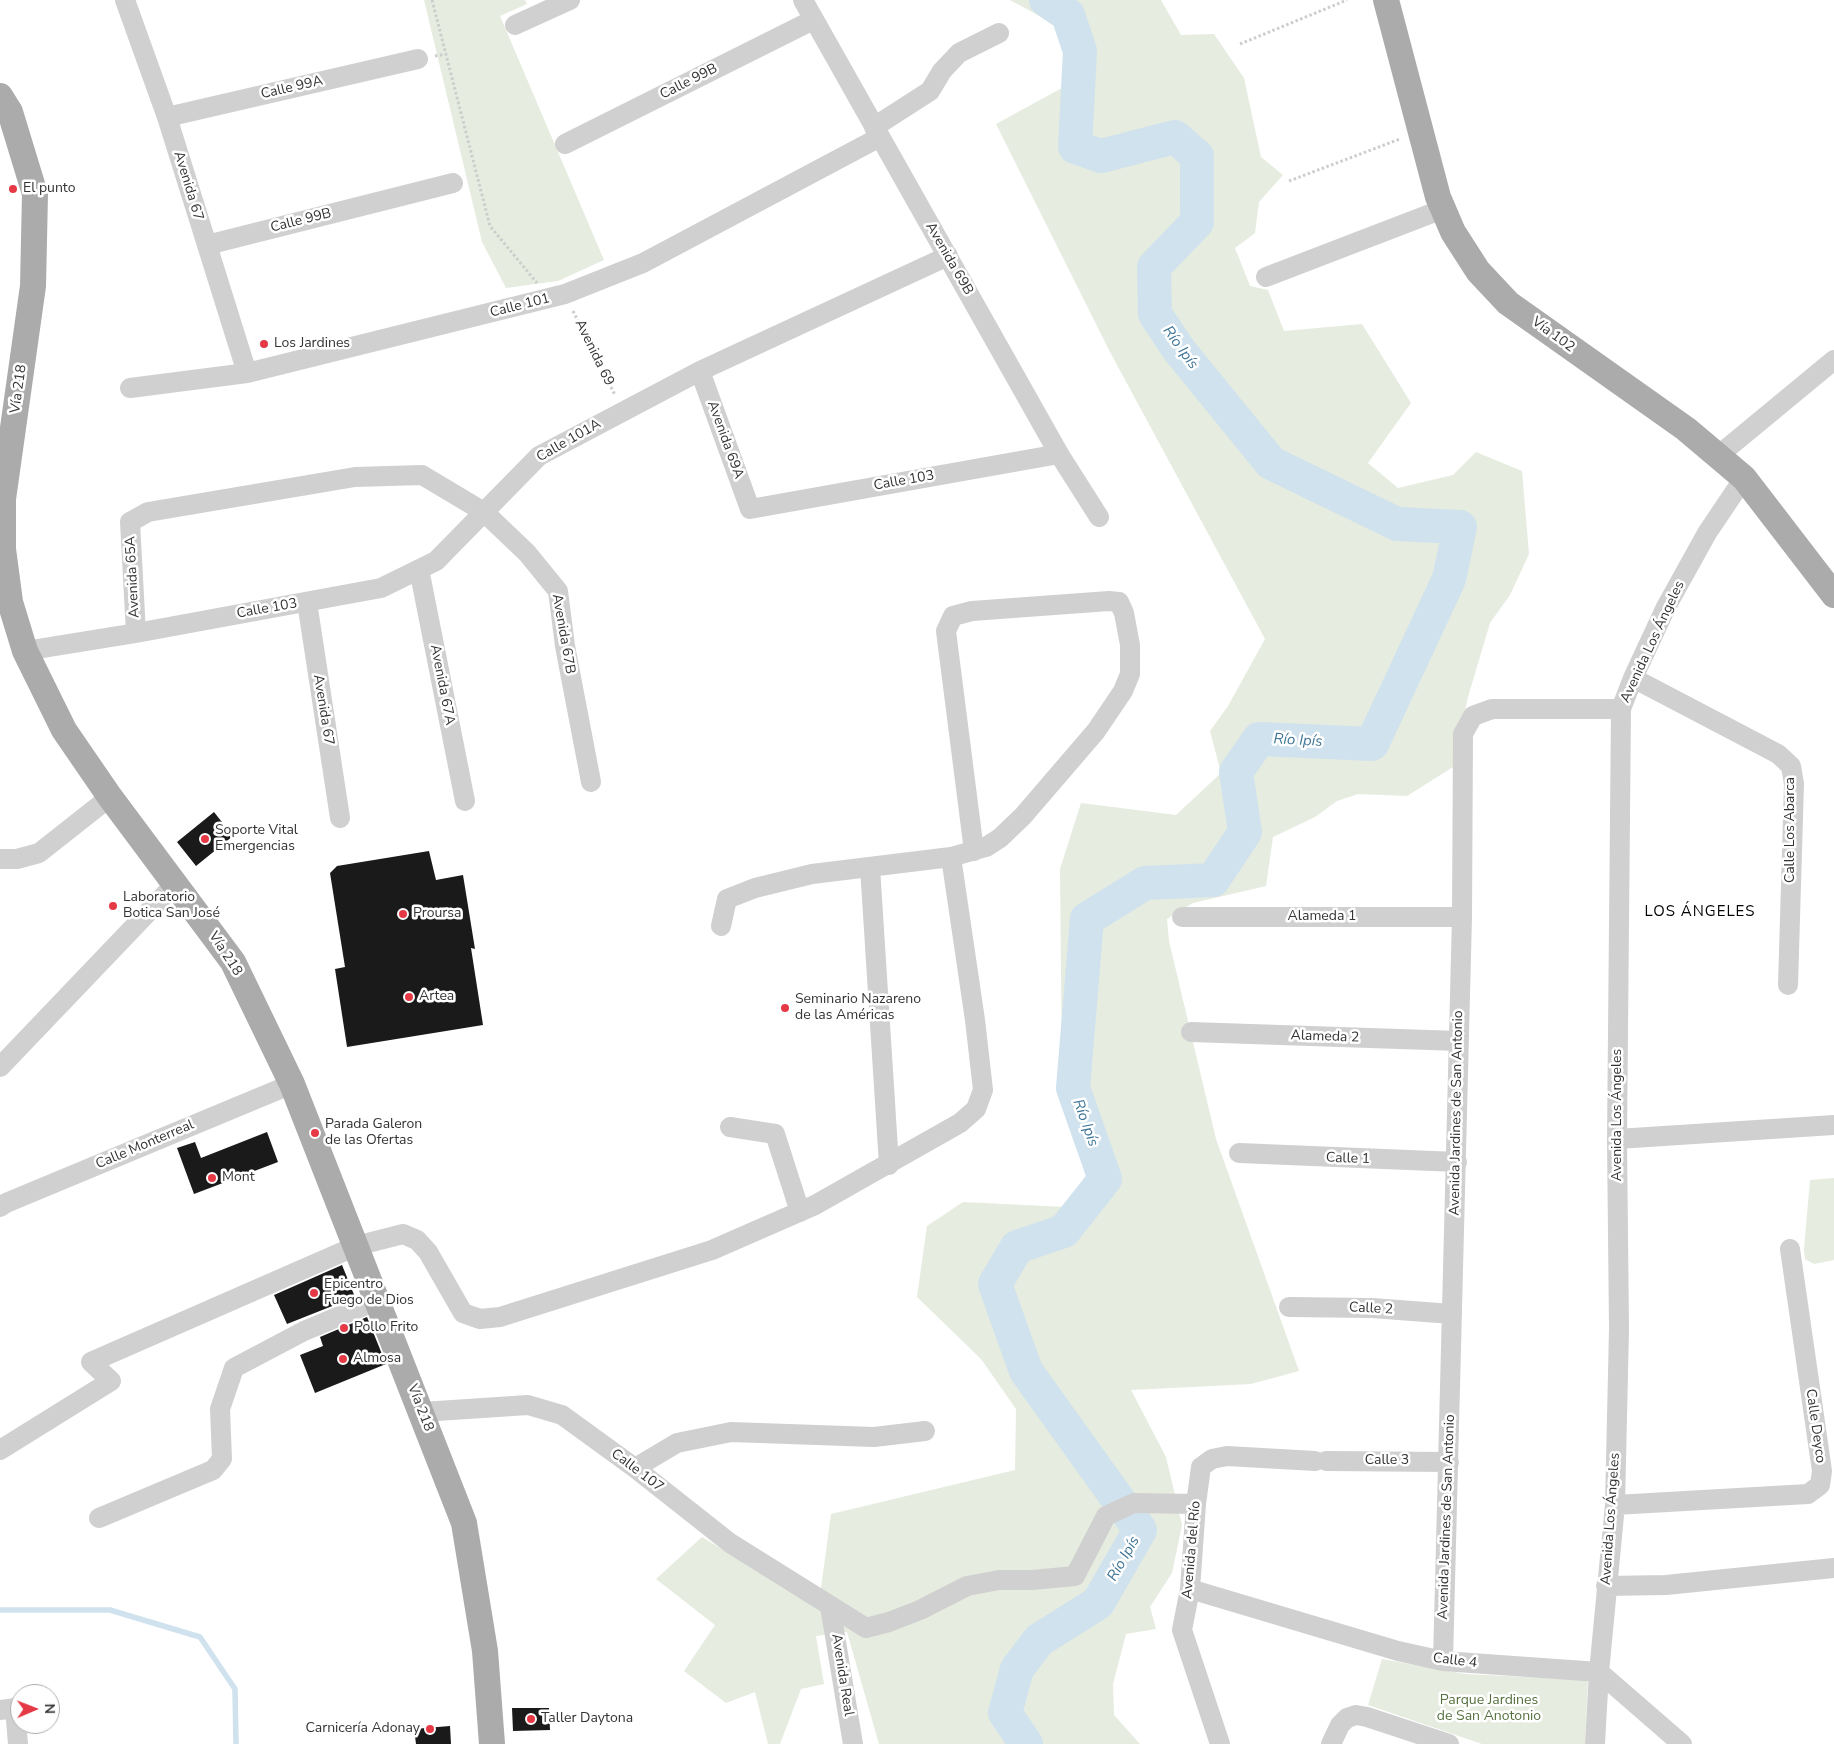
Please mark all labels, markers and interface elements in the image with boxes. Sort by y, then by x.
street label: Calle 99B [658,60,720,104]
street label: Calle 99A [259,73,325,103]
street label: Avenida 67 [170,149,206,223]
place label: El punto [23,181,75,197]
marker: El punto [7,183,19,195]
street label: Calle 99B [269,205,333,237]
street label: Avenida 69B [921,220,977,298]
street label: Calle 101 [488,290,552,322]
street label: Vía 102 [1528,314,1578,356]
street label: Avenida 69 [571,317,617,389]
water label: Río Ipís [1158,323,1202,373]
place label: Los Jardines [274,336,350,352]
marker: Los Jardines [258,338,270,350]
street label: Vía 218 [7,364,31,414]
street label: Avenida 69A [703,399,747,481]
street label: Calle 101A [534,416,604,466]
street label: Calle 103 [872,467,936,495]
street label: Avenida 65A [122,536,144,618]
street label: Avenida Los Ángeles [1617,578,1689,706]
street label: Avenida 67B [548,593,578,675]
street label: Calle 103 [235,595,299,623]
street label: Avenida 67A [426,643,458,727]
street label: Avenida 67 [309,673,337,747]
water label: Río Ipís [1273,731,1323,751]
street label: Calle Los Abarca [1783,777,1799,883]
place label: Soporte Vital Emergencias [215,823,298,856]
marker: Soporte Vital Emergencias [199,833,211,845]
place label: Laboratorio Botica San José [123,890,220,922]
marker: Laboratorio Botica San José [107,900,119,912]
district label: LOS ÁNGELES [1643,903,1757,921]
place label: Proursa [413,906,461,922]
marker: Proursa [397,908,409,920]
street label: Alameda 1 [1288,909,1356,925]
street label: Vía 218 [205,929,245,979]
place label: Artea [419,989,454,1005]
marker: Artea [403,991,415,1003]
place label: Seminario Nazareno de las Américas [795,992,921,1024]
marker: Seminario Nazareno de las Américas [779,1002,791,1014]
street label: Avenida Jardines de San Antonio [1447,1010,1467,1216]
street label: Alameda 2 [1290,1027,1360,1047]
street label: Avenida Los Ángeles [1610,1049,1626,1181]
water label: Río Ipís [1068,1097,1102,1149]
street label: Calle Monterreal [93,1117,197,1173]
place label: Parada Galeron de las Ofertas [325,1117,422,1150]
marker: Parada Galeron de las Ofertas [309,1127,321,1139]
street label: Calle 1 [1326,1150,1370,1168]
place label: Mont [222,1170,255,1186]
marker: Mont [206,1172,218,1184]
place label: Epicentro Fuego de Dios [324,1277,414,1310]
marker: Epicentro Fuego de Dios [308,1287,320,1299]
street label: Calle 2 [1348,1299,1394,1319]
place label: Pollo Frito [354,1320,418,1336]
marker: Pollo Frito [338,1322,350,1334]
place label: Almosa [353,1351,401,1367]
marker: Almosa [337,1353,349,1365]
street label: Vía 218 [403,1382,437,1434]
street label: Calle Deyco [1801,1388,1829,1464]
street label: Avenida Jardines de San Antonio [1435,1414,1459,1620]
street label: Calle 107 [608,1446,666,1496]
street label: Avenida Los Ángeles [1598,1452,1624,1586]
street label: Calle 3 [1365,1453,1409,1469]
street label: Avenida del Río [1179,1500,1205,1600]
water label: Río Ipís [1104,1533,1144,1585]
street label: Avenida Real [827,1633,857,1717]
street label: Calle 4 [1432,1650,1478,1672]
north arrow [10,1684,60,1734]
park label: Parque Jardines de San Anotonio [1437,1693,1541,1725]
text: N [40,1703,59,1714]
place label: Taller Daytona [541,1711,633,1727]
marker: Taller Daytona [525,1713,537,1725]
place label: Carnicería Adonay [306,1721,420,1737]
marker: Carnicería Adonay [424,1723,436,1735]

